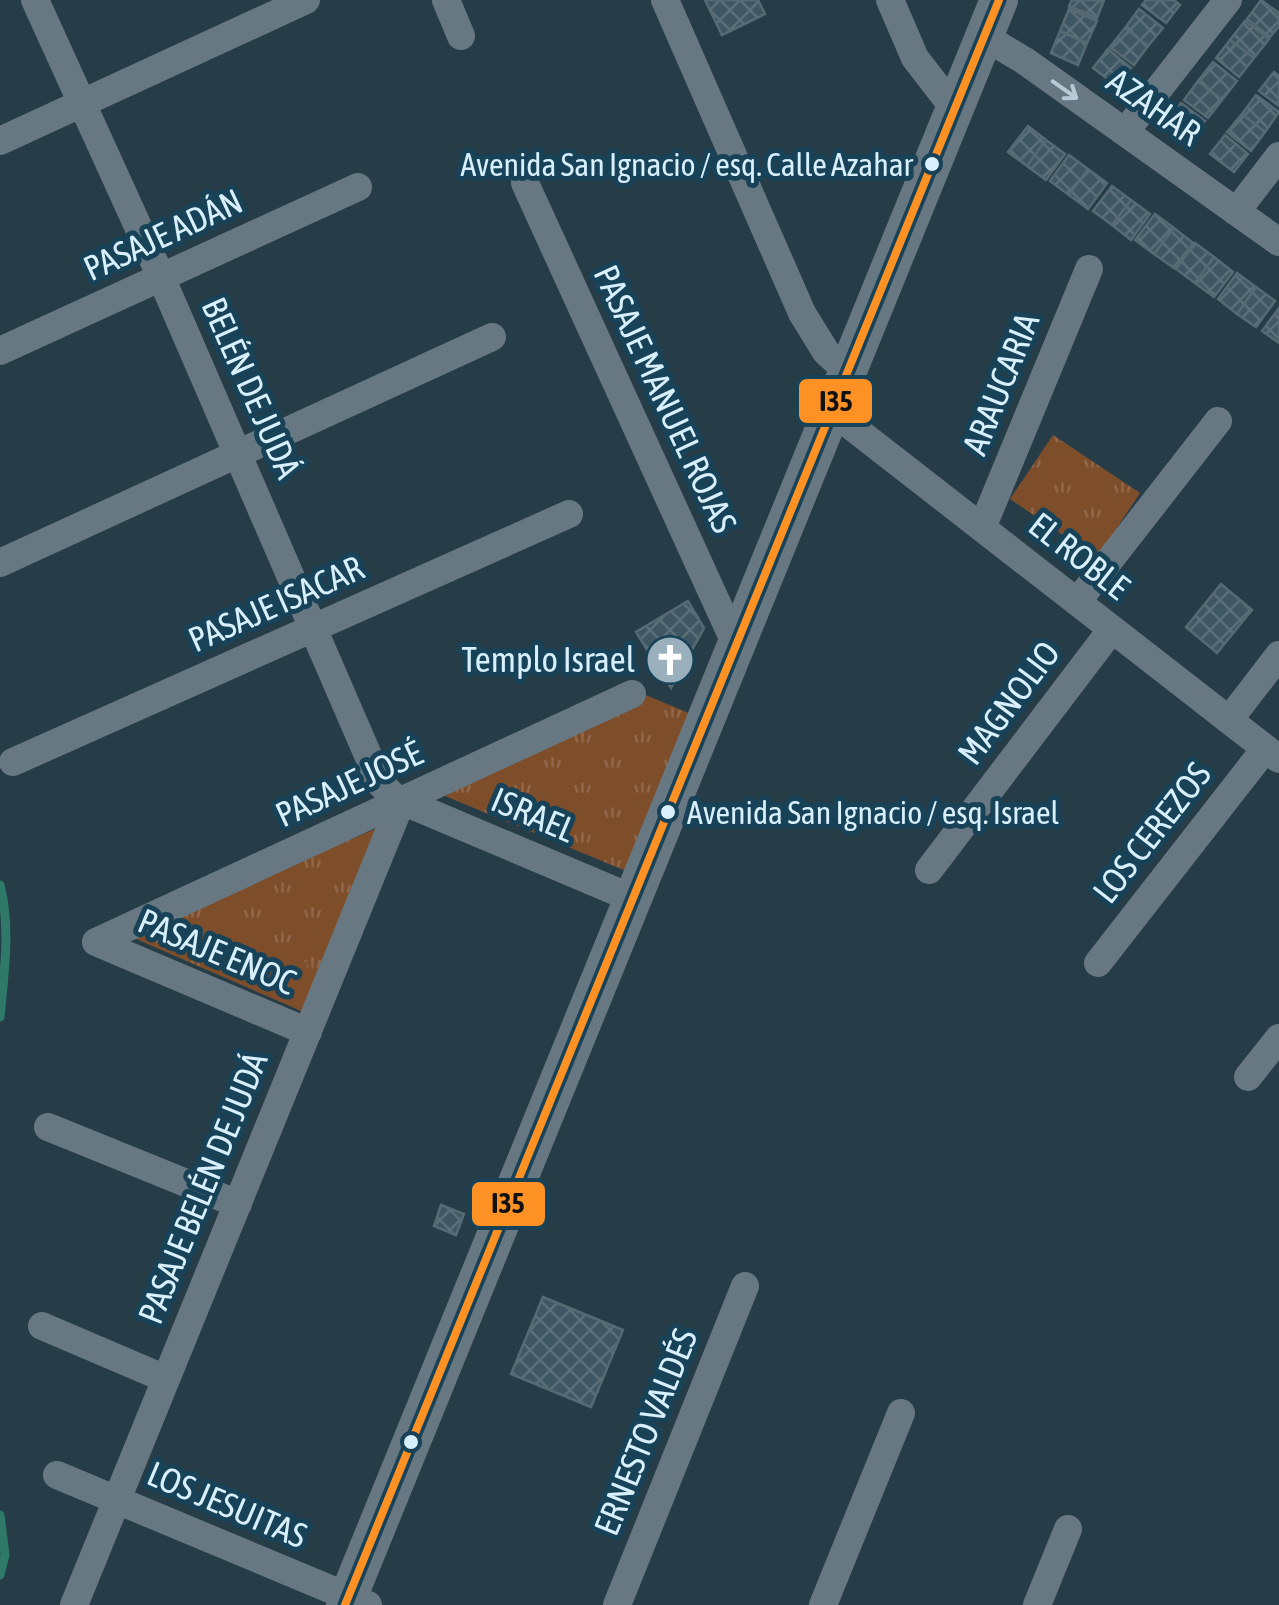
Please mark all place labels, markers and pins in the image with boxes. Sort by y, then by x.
place label: Avenida San Ignacio / esq. Calle Azahar [460,146,914,183]
marker: Avenida San Ignacio / esq. Calle Azahar [922,154,942,174]
church icon: Templo Israel [644,634,696,686]
place label: Templo Israel [462,639,635,679]
place label: Avenida San Ignacio / esq. Israel [687,794,1059,831]
marker: Avenida San Ignacio / esq. Israel [658,802,678,822]
unlabelled marker [401,1432,421,1452]

